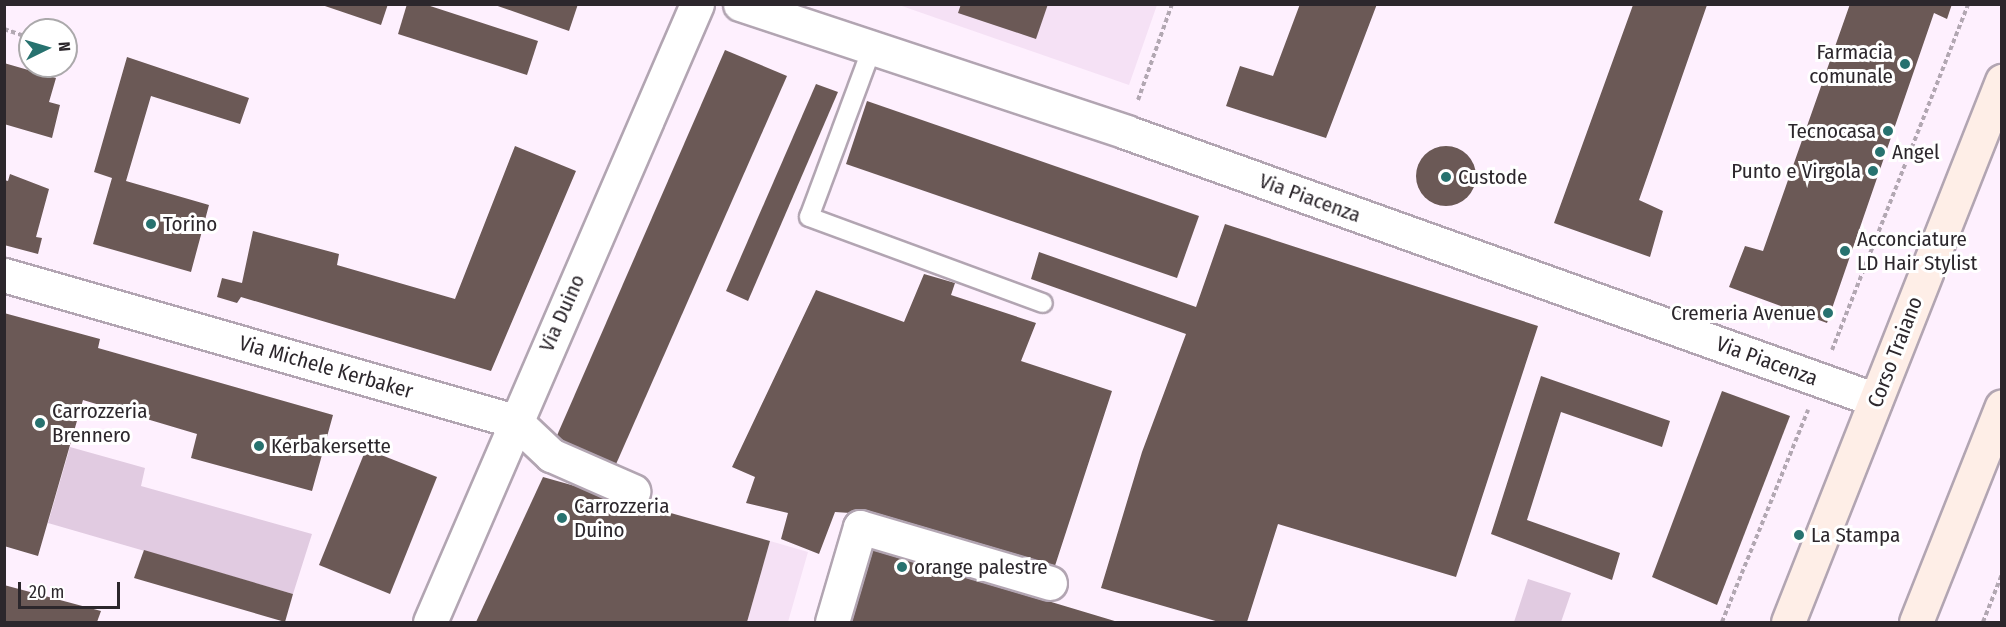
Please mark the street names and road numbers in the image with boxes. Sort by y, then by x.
street label: Via Piacenza [1256,168,1364,228]
street label: Via Duino [534,271,590,355]
street label: Corso Traiano [1862,293,1928,411]
street label: Via Michele Kerbaker [236,330,416,404]
street label: Via Piacenza [1713,331,1821,391]

